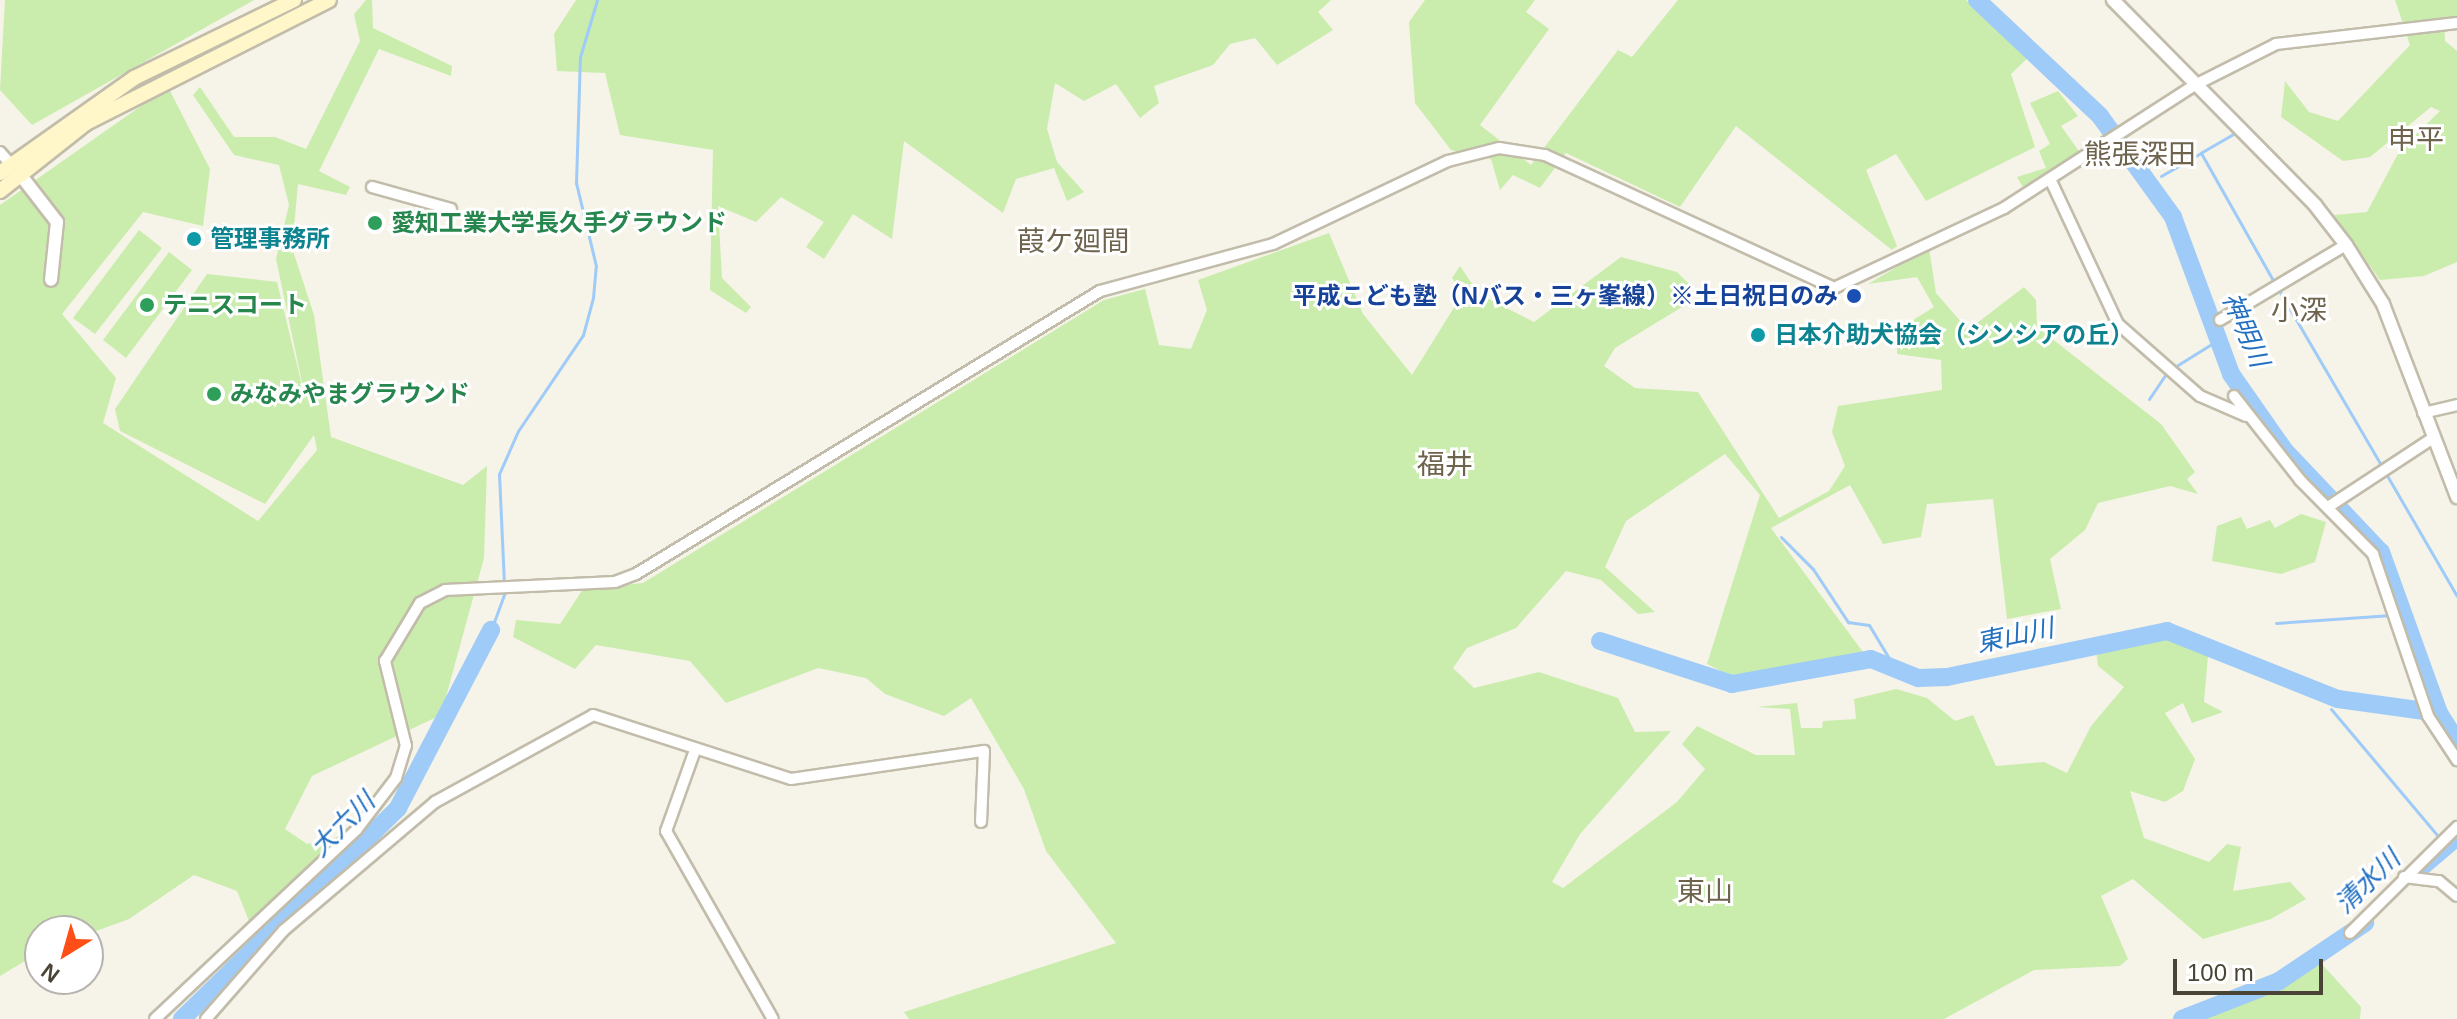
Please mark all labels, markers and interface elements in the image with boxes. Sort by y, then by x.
district label: 申平 [2388,123,2444,157]
district label: 熊張深田 [2084,138,2196,172]
place label: 愛知工業大学長久手グラウンド [391,209,727,237]
marker: 愛知工業大学長久手グラウンド [366,214,384,232]
place label: 管理事務所 [210,225,330,253]
district label: 葭ケ廻間 [1017,225,1129,259]
marker: 管理事務所 [185,230,203,248]
place label: 平成こども塾（Nバス・三ヶ峯線）※土日祝日のみ [1293,282,1838,310]
marker: 平成こども塾（Nバス・三ヶ峯線）※土日祝日のみ [1845,287,1863,305]
water label: 神明川 [2215,288,2275,372]
place label: テニスコート [163,291,307,319]
district label: 小深 [2271,294,2327,328]
marker: テニスコート [138,296,156,314]
place label: 日本介助犬協会（シンシアの丘） [1774,321,2134,349]
marker: 日本介助犬協会（シンシアの丘） [1749,326,1767,344]
place label: みなみやまグラウンド [230,380,470,408]
marker: みなみやまグラウンド [205,385,223,403]
district label: 福井 [1417,448,1473,482]
water label: 東山川 [1974,613,2056,659]
water label: 大六川 [304,786,382,864]
water label: 清水川 [2329,844,2407,920]
district label: 東山 [1677,875,1733,909]
north arrow [24,915,104,995]
scale bar [2177,943,2327,993]
text: N [37,958,64,988]
text: 100 m [2187,959,2254,986]

